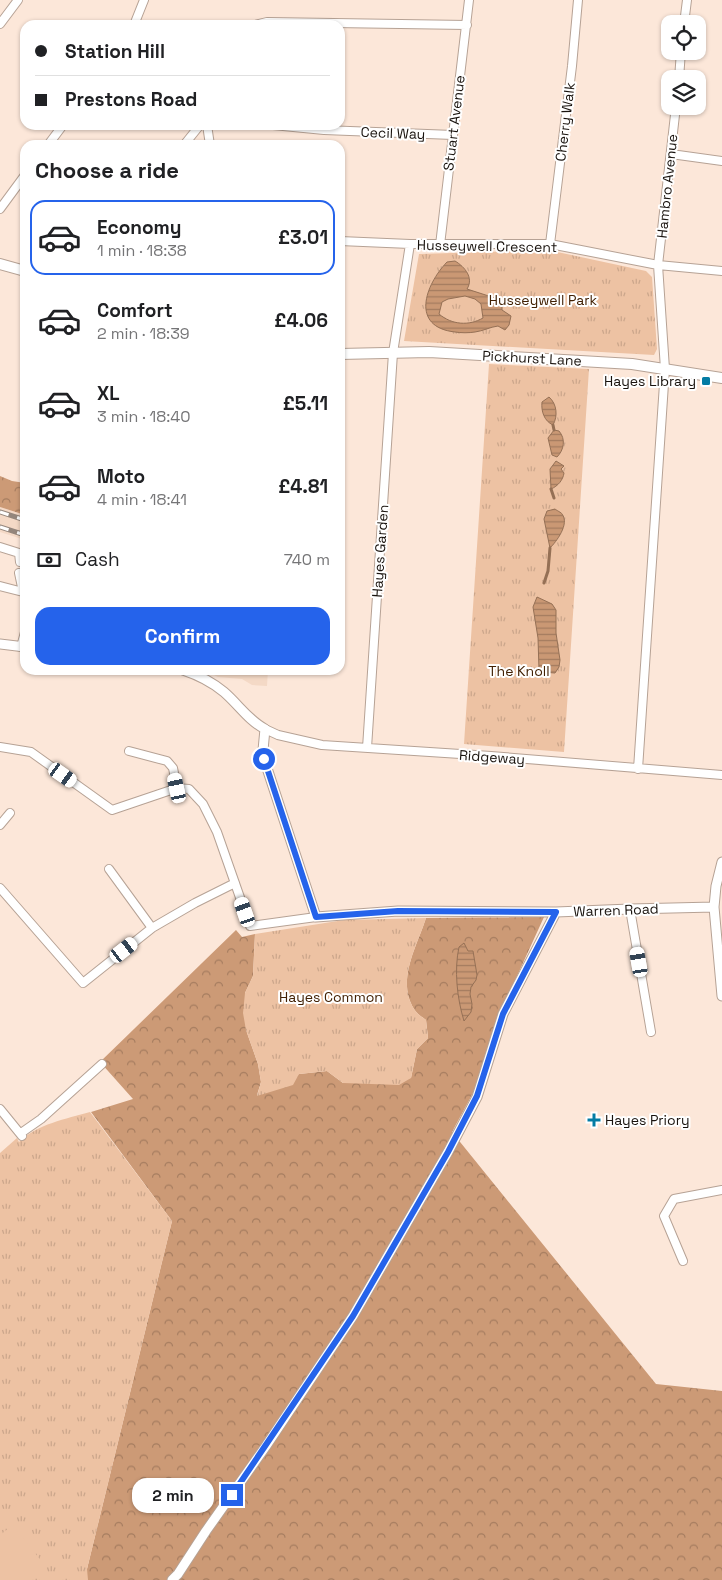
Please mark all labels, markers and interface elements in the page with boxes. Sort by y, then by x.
map controls [661,15,706,115]
button: locate [661,15,706,60]
text: Station Hill [65,39,165,64]
button: layers [661,70,706,115]
street label: Stuart Avenue [439,74,469,172]
street label: Cherry Walk [551,81,579,163]
text: Prestons Road [65,87,197,112]
street label: Cecil Way [360,123,426,143]
street label: Hambro Avenue [653,133,681,239]
text: Choose a ride [35,156,179,184]
icon: car [37,215,82,260]
text: Economy [97,215,181,240]
text: £3.01 [278,225,328,250]
street label: Husseywell Crescent [417,236,557,256]
text: 1 min · 18:38 [97,240,187,261]
park label: Husseywell Park [489,291,598,309]
icon: car [37,298,82,343]
text: Comfort [97,298,173,323]
text: £4.06 [274,308,328,333]
text: 2 min · 18:39 [97,323,190,344]
street label: Pickhurst Lane [482,346,582,370]
place label: Hayes Library [604,372,696,390]
marker: Hayes Library [700,375,712,387]
icon: car [37,381,82,426]
text: XL [97,381,120,406]
text: £5.11 [283,391,328,416]
text: 3 min · 18:40 [97,406,190,427]
icon: car [37,464,82,509]
text: Moto [97,464,145,489]
text: £4.81 [278,474,328,499]
text: 4 min · 18:41 [97,489,187,510]
street label: Hayes Garden [368,504,392,598]
icon: cash [35,546,63,574]
text: Cash [75,547,120,572]
text: 740 m [284,549,330,570]
button: Confirm [35,607,330,665]
park label: The Knoll [488,662,550,680]
street label: Ridgeway [458,746,526,768]
route start [253,748,275,770]
car [46,760,79,790]
car [166,772,187,804]
car [233,895,256,929]
street label: Warren Road [573,900,659,920]
car [107,935,140,965]
car [629,946,648,978]
park label: Hayes Common [279,988,383,1006]
place label: Hayes Priory [605,1111,690,1129]
marker: Hayes Priory [587,1113,601,1127]
callout: 2 min [132,1478,214,1512]
route end [221,1484,243,1506]
text: 2 min [152,1485,194,1506]

